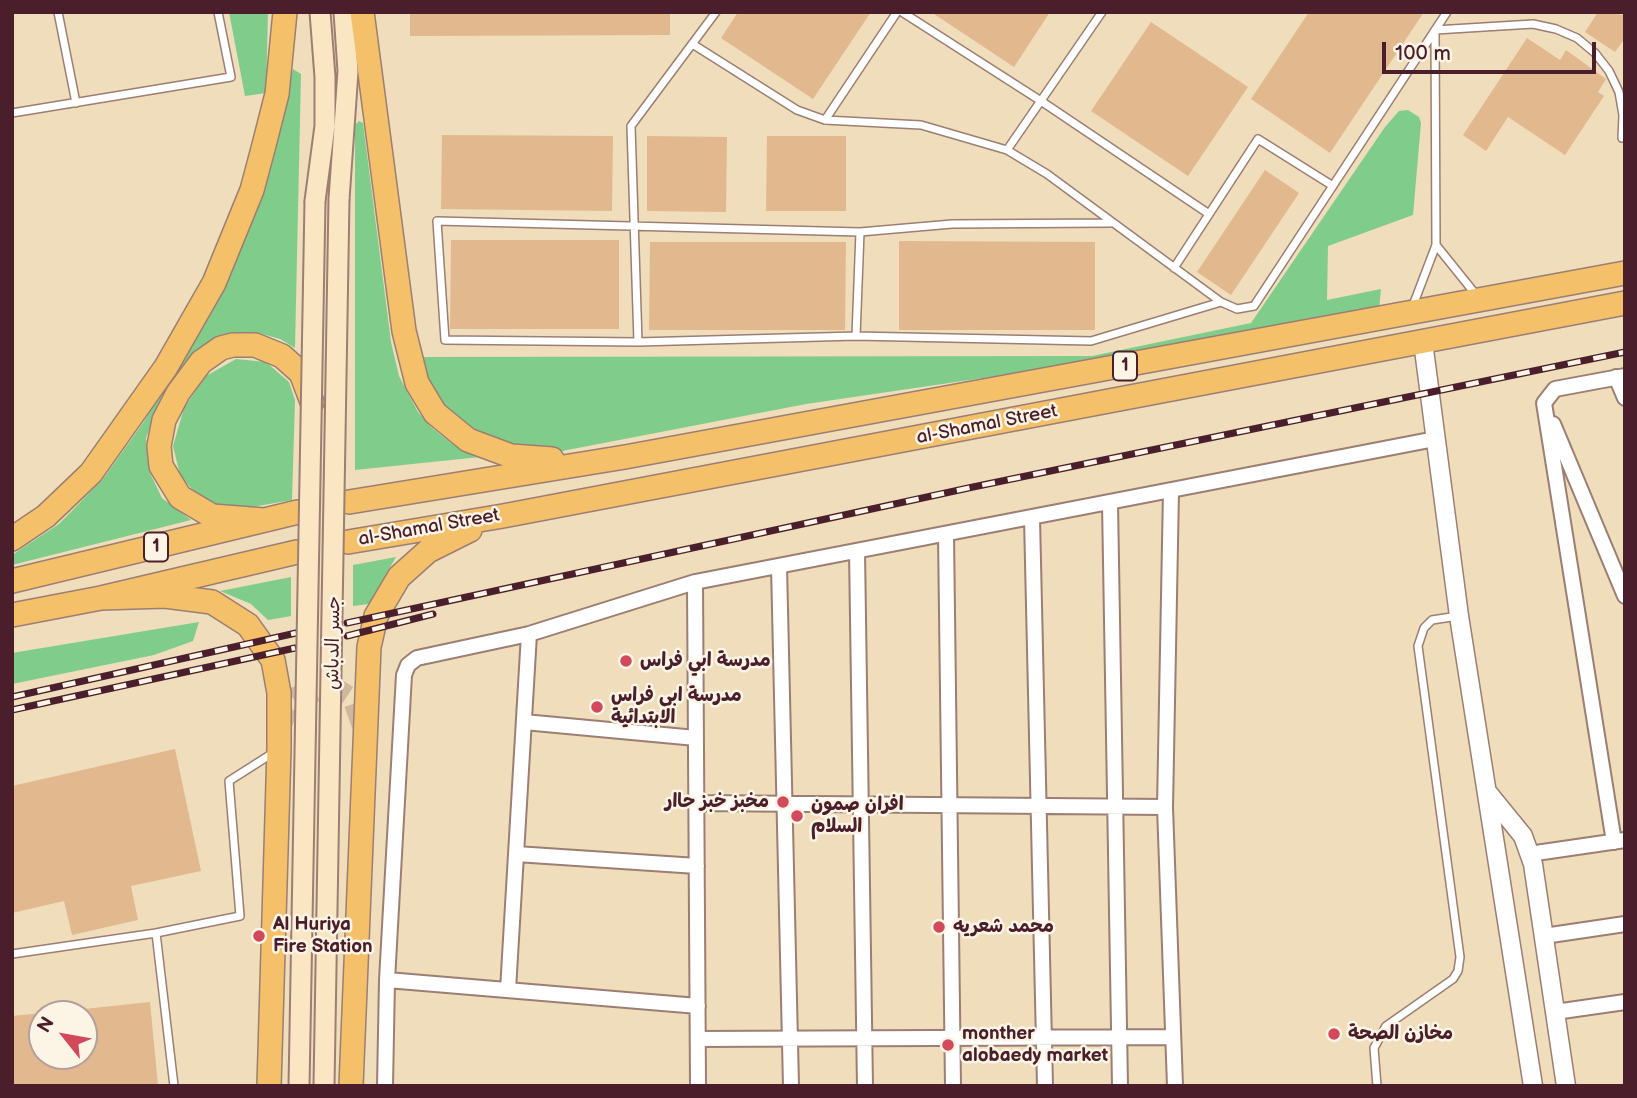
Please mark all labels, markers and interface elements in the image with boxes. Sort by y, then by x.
scale bar [1385,28,1598,72]
text: 100 m [1395,41,1451,66]
road number: 1 [1113,352,1137,380]
street label: al-Shamal Street [915,400,1059,450]
street label: al-Shamal Street [357,504,501,552]
road number: 1 [144,532,168,562]
street label: جسر الدباش [322,596,346,690]
place label: مدرسة ابي فراس [640,650,771,672]
marker: مدرسة ابي فراس [618,653,634,669]
place label: مدرسة ابي فراس الابتدائية [611,685,742,729]
marker: مدرسة ابي فراس الابتدائية [589,699,605,715]
place label: مخبز خبز حاار [665,791,769,813]
marker: مخبز خبز حاار [775,794,791,810]
place label: افران صمون السلام [811,794,904,838]
marker: افران صمون السلام [789,808,805,824]
place label: Al Huriya Fire Station [273,914,373,958]
place label: محمد شعريه [953,916,1054,938]
marker: محمد شعريه [931,919,947,935]
marker: Al Huriya Fire Station [251,928,267,944]
north arrow [28,1000,98,1070]
text: N [33,1013,60,1037]
place label: monther alobaedy market [962,1023,1108,1067]
place label: مخازن الصحة [1348,1023,1453,1045]
marker: مخازن الصحة [1326,1026,1342,1042]
marker: monther alobaedy market [940,1037,956,1053]

